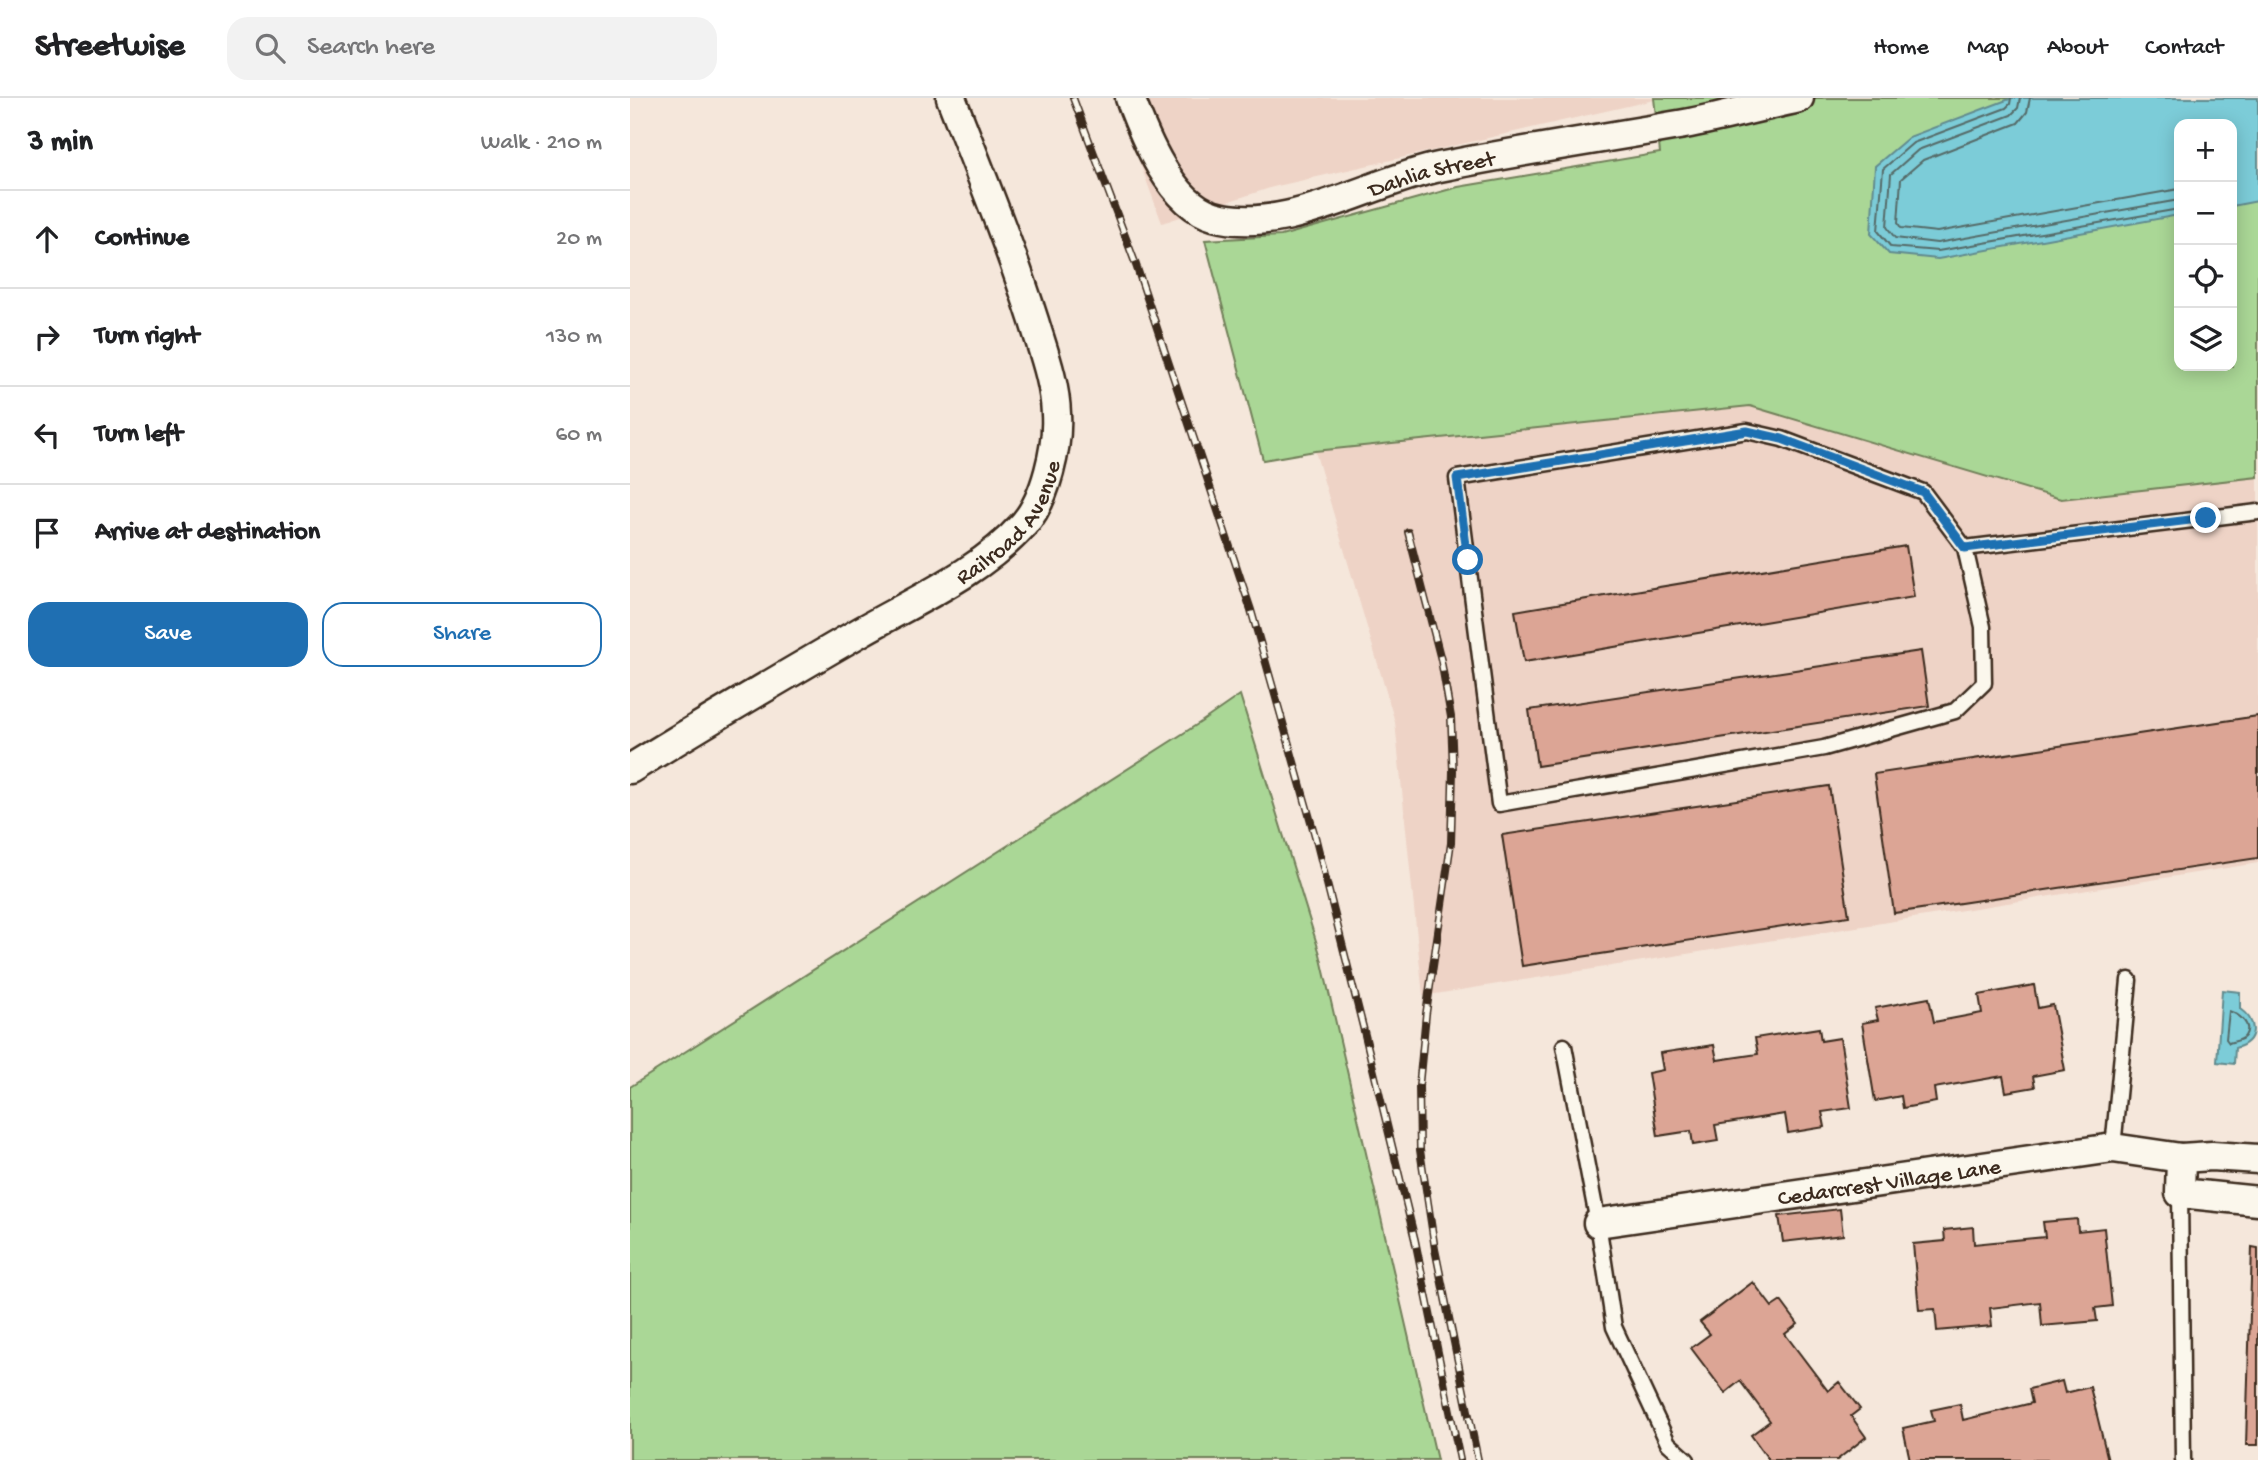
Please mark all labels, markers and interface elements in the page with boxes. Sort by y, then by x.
search box [227,17,717,80]
text: Streetwise [35,29,185,67]
icon: search [251,29,289,67]
text: Search here [307,33,435,64]
text: Home [1873,34,1929,63]
text: Map [1967,34,2009,63]
text: About [2047,34,2107,63]
text: Contact [2145,34,2223,63]
map controls [2174,119,2237,371]
button: + [2174,119,2237,182]
text: 3 min [28,126,93,161]
text: Walk · 210 m [481,130,602,157]
street label: Dahlia Street [1363,146,1499,206]
button: − [2174,182,2237,245]
icon: ahead [28,220,66,258]
text: Continue [95,224,189,255]
text: 20 m [556,226,602,253]
button: locate [2174,245,2237,308]
button: layers [2174,308,2237,371]
icon: right [28,318,66,356]
text: Turn right [95,322,199,353]
text: 130 m [546,324,602,351]
icon: left [28,416,66,454]
text: Turn left [95,420,183,451]
text: 60 m [556,422,602,449]
street label: Railroad Avenue [952,457,1069,592]
route end [2190,502,2221,533]
icon: arrive [28,514,66,552]
text: Arrive at destination [95,518,320,549]
route start [1452,544,1483,575]
button: Save [28,602,308,667]
button: Share [322,602,602,667]
street label: Cedarcrest Village Lane [1776,1154,2004,1214]

